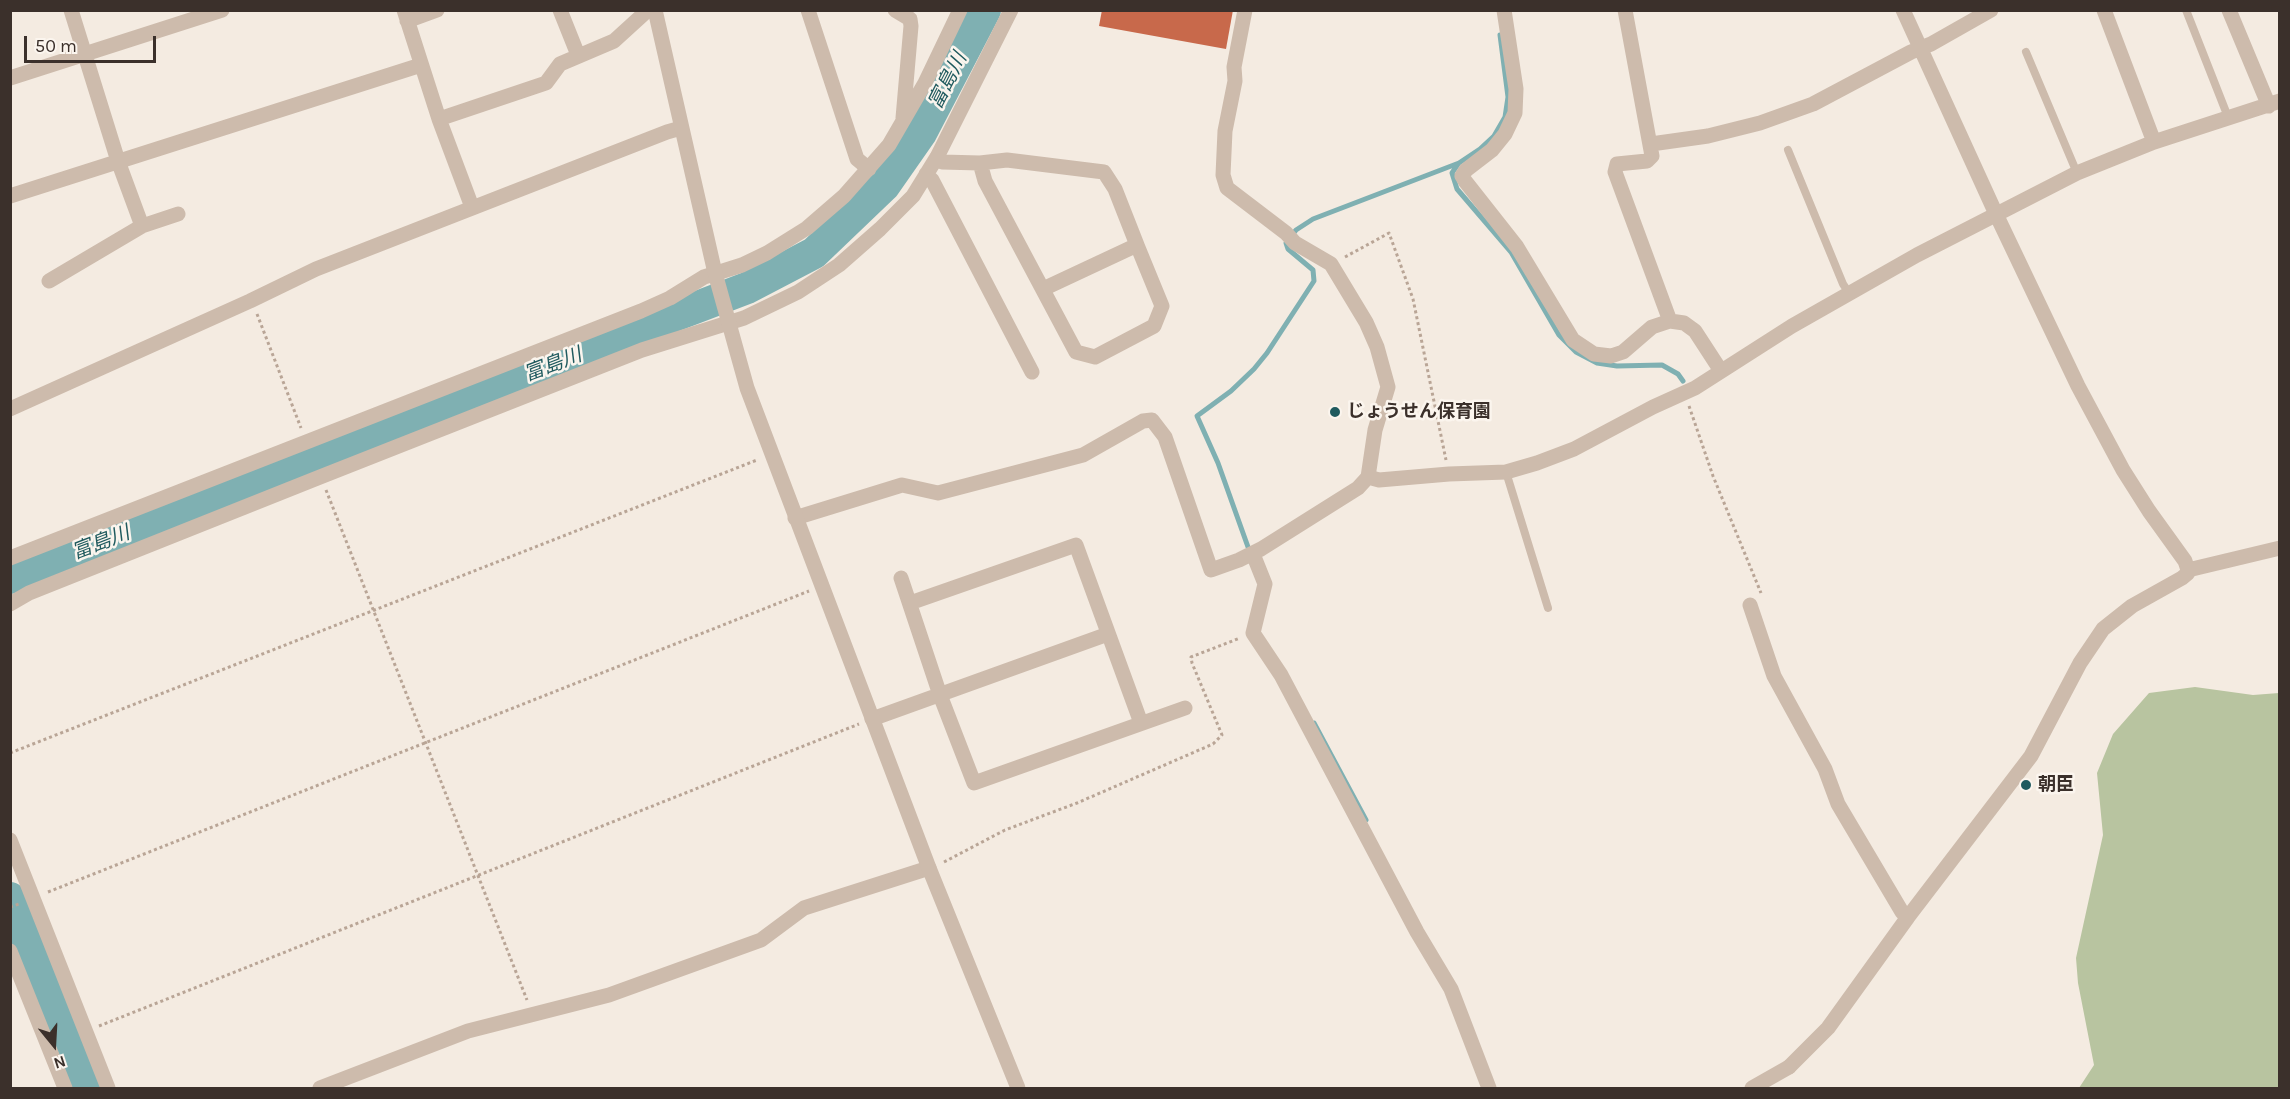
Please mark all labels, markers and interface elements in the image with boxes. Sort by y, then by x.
scale bar [27,24,159,62]
text: 50 m [35,35,77,57]
water label: 富島川 [924,49,972,113]
water label: 富島川 [521,343,585,387]
place label: じょうせん保育園 [1347,401,1491,423]
marker: じょうせん保育園 [1328,405,1342,419]
water label: 富島川 [69,521,133,565]
place label: 朝臣 [2038,774,2074,796]
marker: 朝臣 [2019,778,2033,792]
north arrow [24,1015,84,1075]
text: N [51,1052,68,1073]

